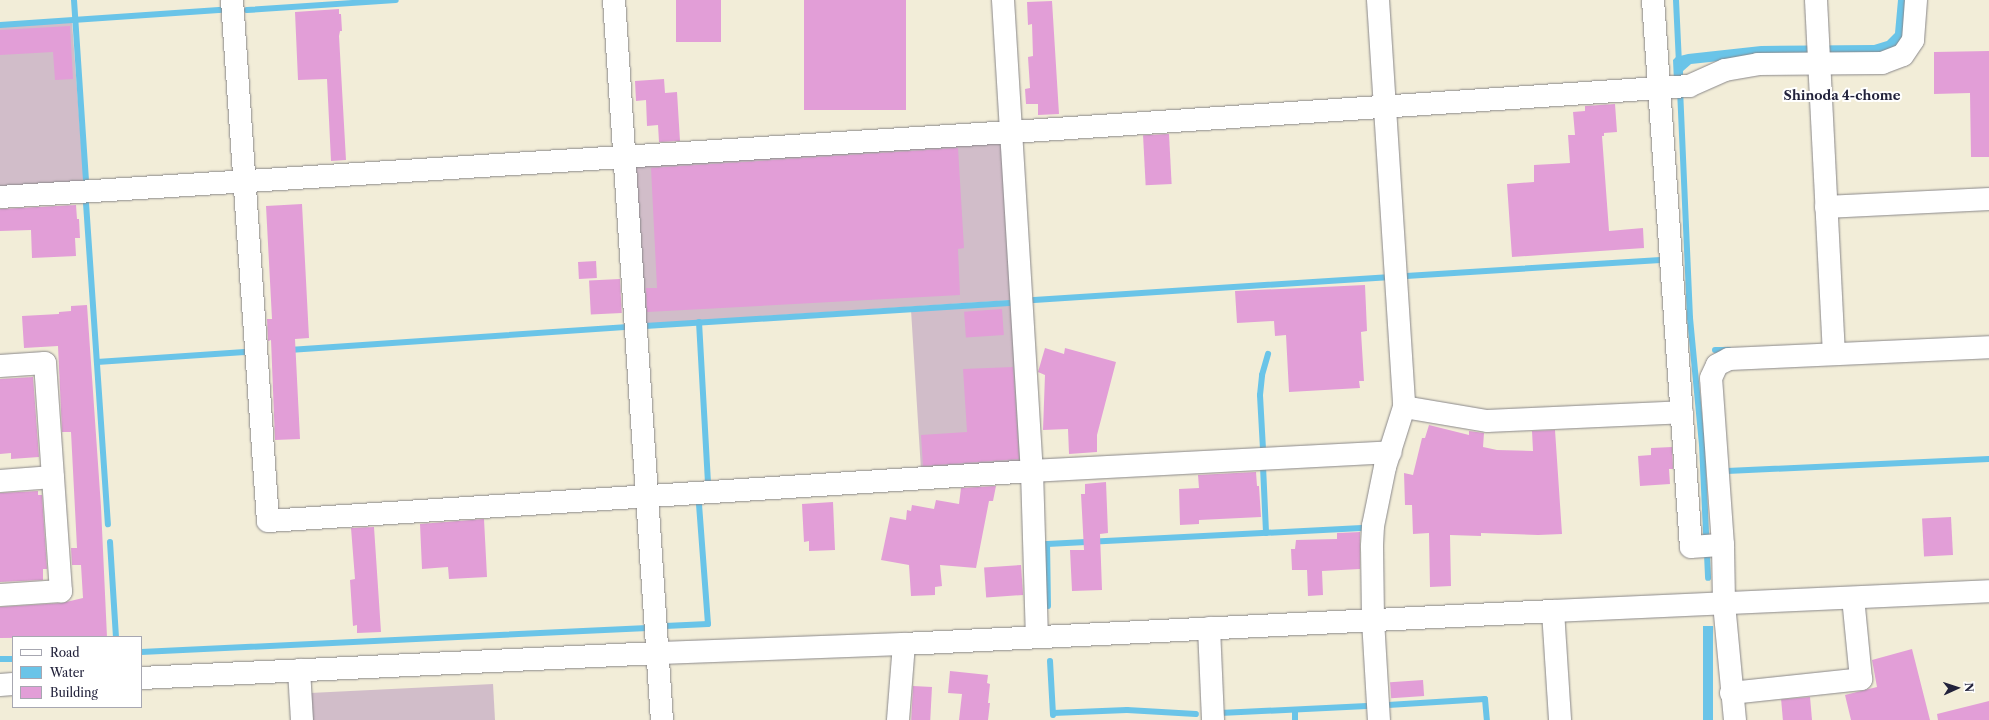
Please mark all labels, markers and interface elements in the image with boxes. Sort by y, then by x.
district label: Shinoda 4-chome [1784,87,1900,103]
legend [12,636,142,708]
text: Road [50,645,80,660]
text: Water [50,665,84,680]
north arrow [1937,668,1977,708]
text: N [1962,682,1976,693]
text: Building [50,685,98,700]

